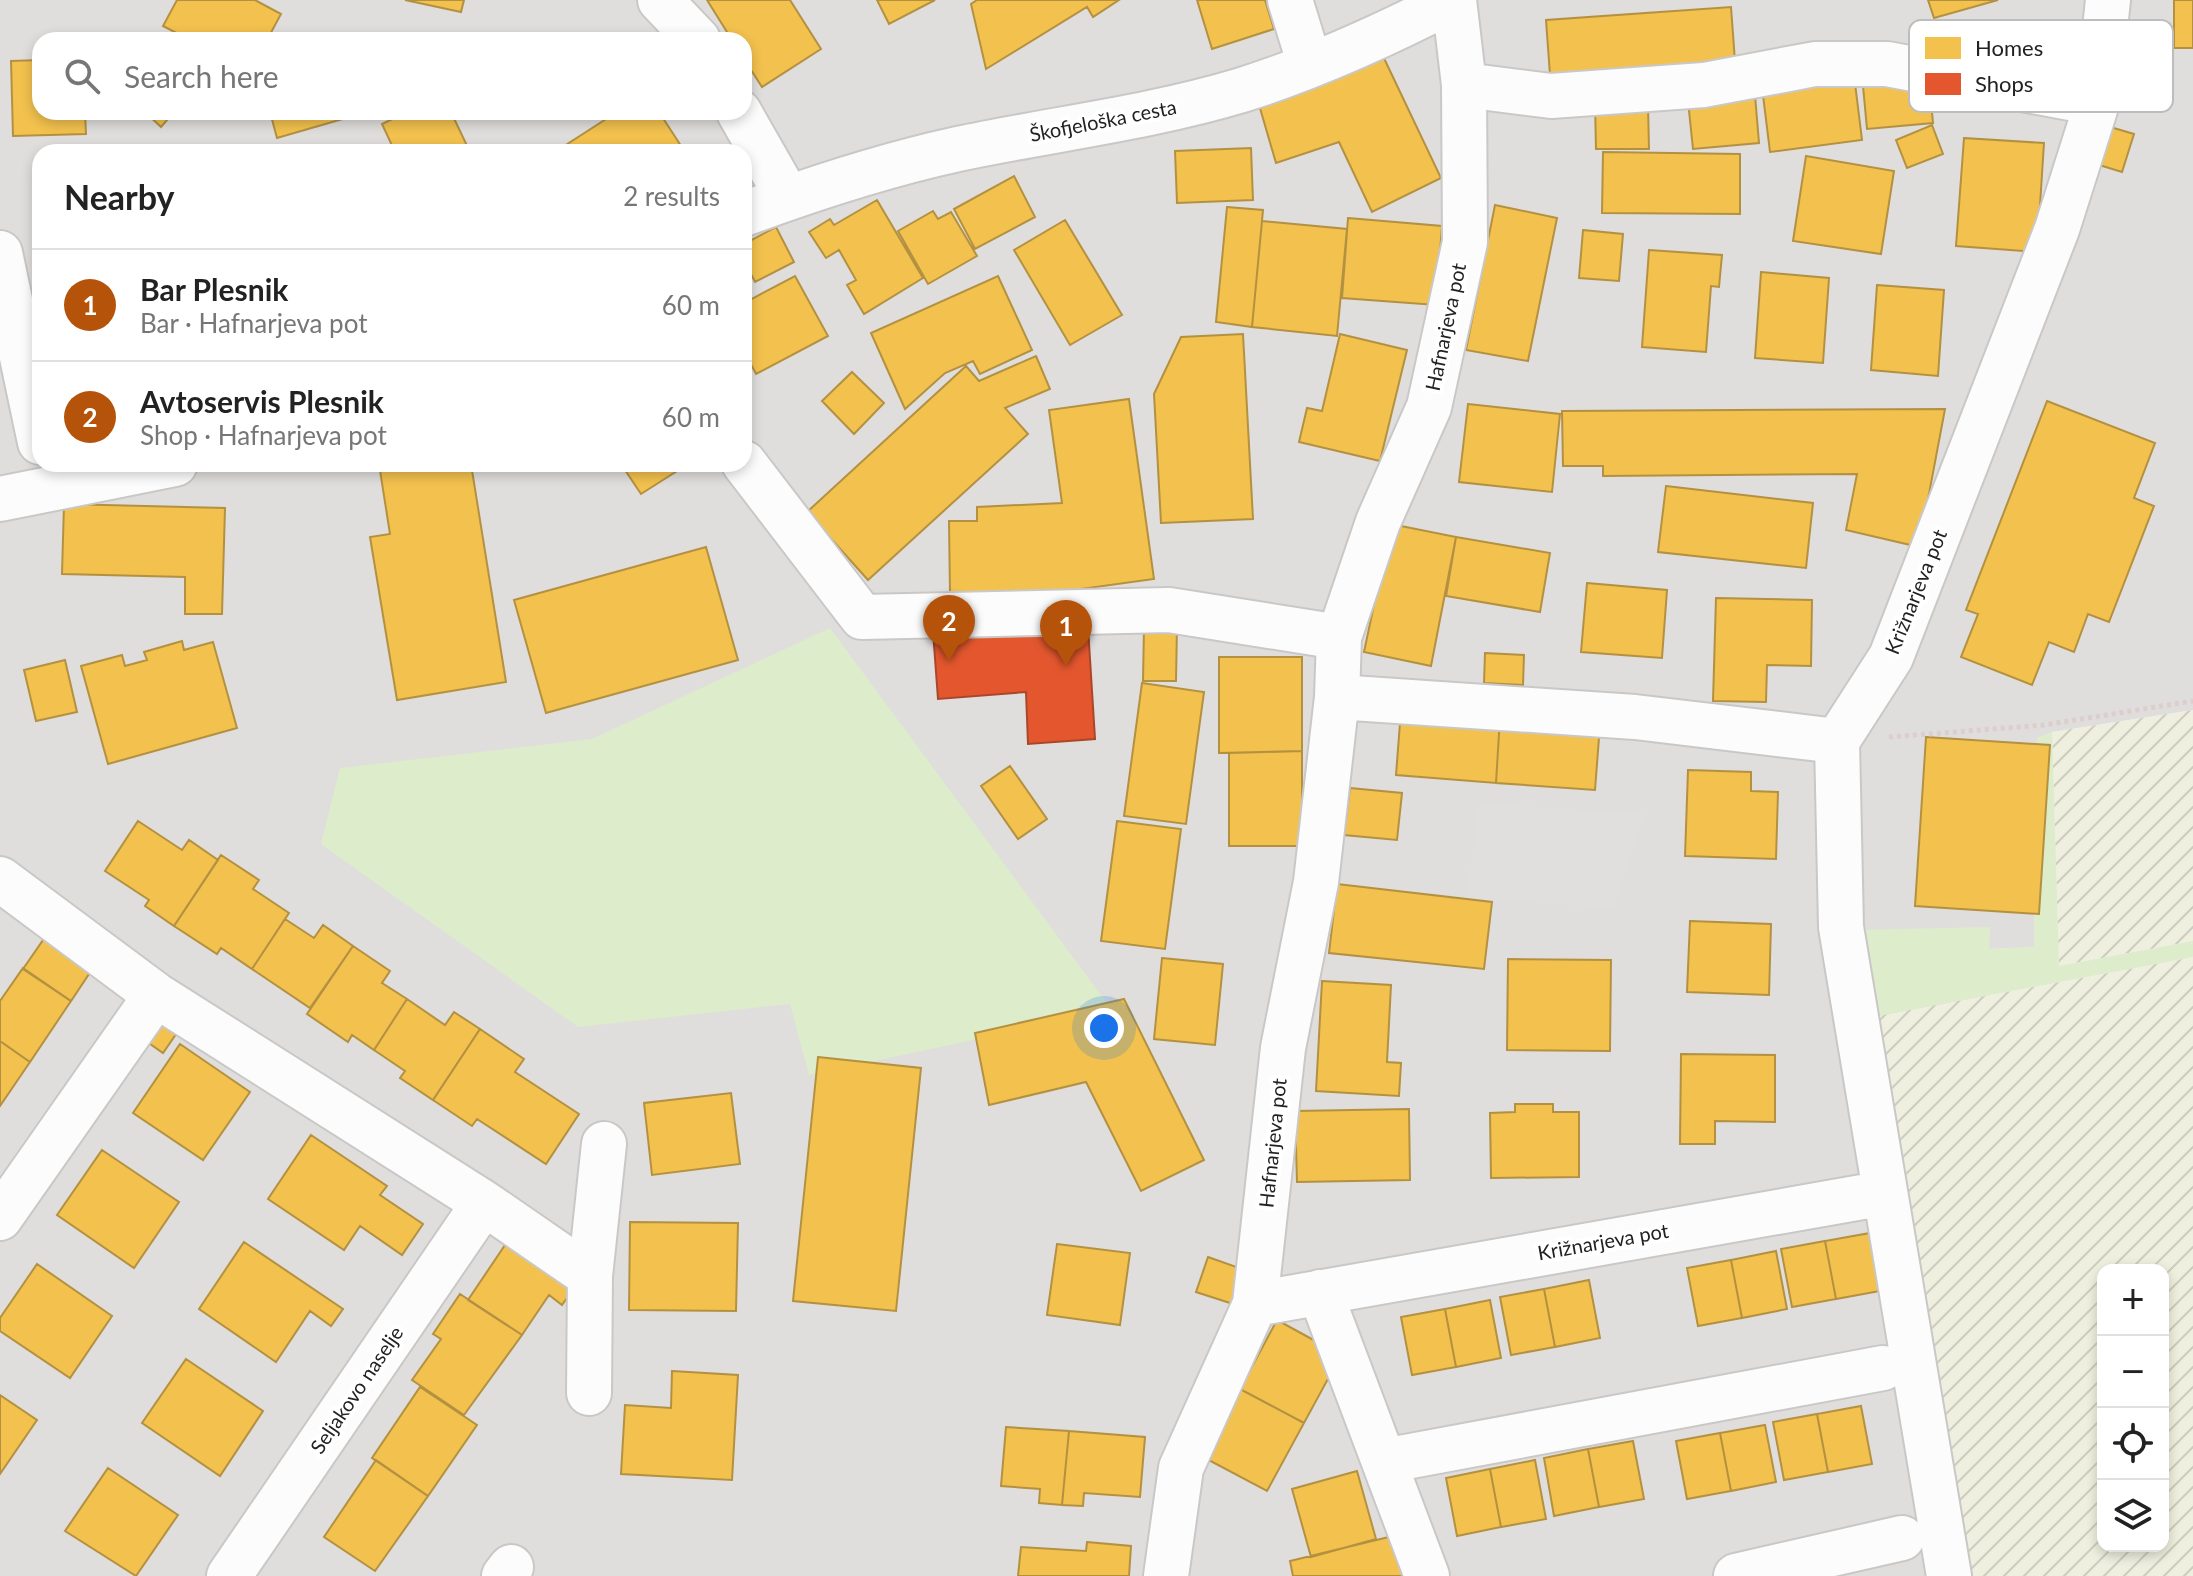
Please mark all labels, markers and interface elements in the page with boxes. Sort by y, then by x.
legend [1909,20,2173,112]
search box [32,32,752,120]
text: Homes [1975,34,2043,61]
icon: search [60,54,104,98]
text: Search here [124,58,279,94]
text: Shops [1975,70,2033,97]
street label: Škofjeloška cesta [1027,94,1178,146]
text: Nearby [64,176,175,217]
text: 2 results [623,180,720,212]
street label: Hafnarjeva pot [1420,261,1470,393]
text: Bar Plesnik [140,271,288,307]
text: 1 [82,289,98,321]
text: 60 m [662,289,720,321]
text: Bar · Hafnarjeva pot [140,307,368,339]
text: Avtoservis Plesnik [140,383,384,419]
text: 2 [82,401,98,433]
text: 60 m [662,401,720,433]
text: Shop · Hafnarjeva pot [140,419,387,451]
street label: Križnarjeva pot [1879,526,1951,658]
pin: 2 [923,595,975,661]
pin: 1 [1040,600,1092,666]
your location [1084,1008,1124,1048]
street label: Hafnarjeva pot [1253,1077,1291,1209]
street label: Križnarjeva pot [1535,1218,1670,1264]
map controls [2097,1264,2169,1552]
button: + [2097,1264,2169,1336]
street label: Seljakovo naselje [305,1321,408,1458]
button: − [2097,1336,2169,1408]
button: locate [2097,1408,2169,1480]
button: layers [2097,1480,2169,1552]

